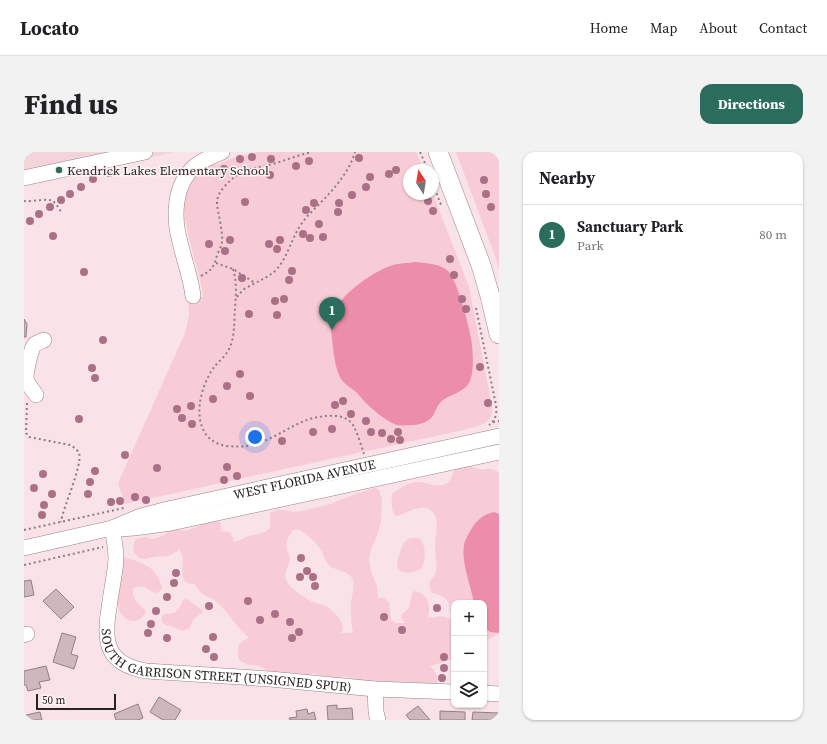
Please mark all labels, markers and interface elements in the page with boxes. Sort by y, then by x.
text: Locato [20,15,79,41]
text: Home [590,18,628,38]
text: Map [650,18,677,38]
text: About [699,18,737,38]
text: Contact [759,18,807,38]
button: Directions [700,84,803,124]
text: Find us [24,85,118,123]
place label: Kendrick Lakes Elementary School [67,162,269,179]
north arrow [403,164,439,200]
marker: Kendrick Lakes Elementary School [54,165,64,175]
text: Nearby [539,166,595,190]
text: Sanctuary Park [577,216,683,237]
text: 1 [548,226,556,243]
text: 80 m [759,226,787,243]
text: Park [577,237,604,254]
pin: 1 [319,297,345,330]
your location [245,427,265,447]
street label: WEST FLORIDA AVENUE [232,456,377,503]
map controls [451,600,487,708]
button: + [451,600,487,636]
street label: SOUTH GARRISON STREET (UNSIGNED SPUR) [98,628,353,696]
button: − [451,636,487,672]
button: layers [451,672,487,708]
scale bar [36,692,116,711]
text: 50 m [42,693,65,708]

